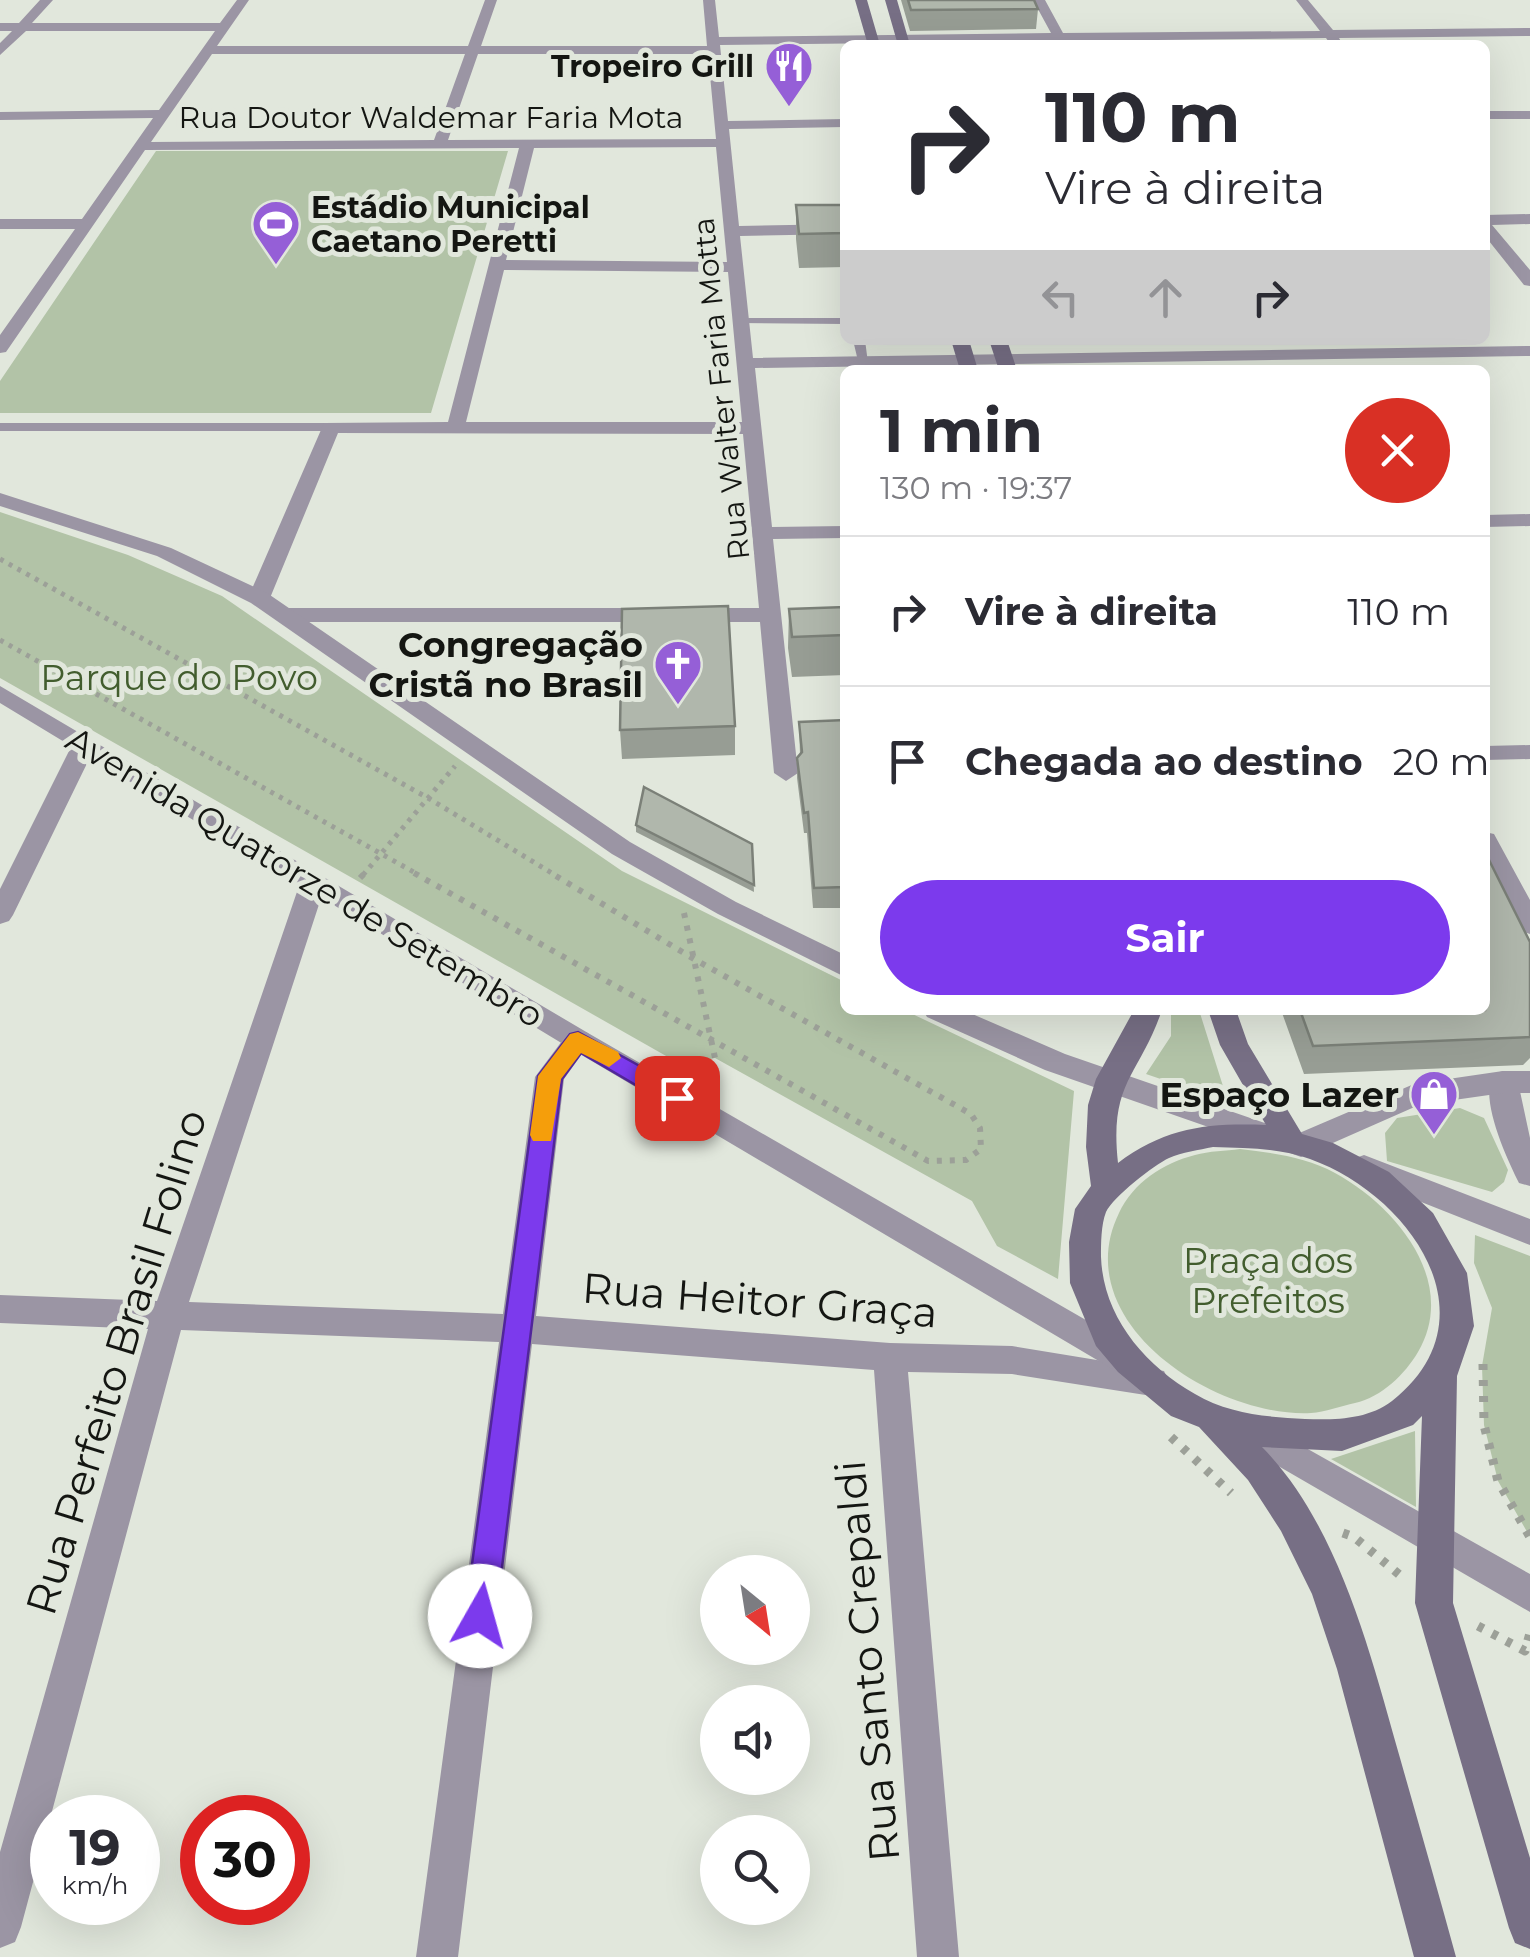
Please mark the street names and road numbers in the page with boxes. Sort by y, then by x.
street label: Rua Doutor Waldemar Faria Mota [178,99,684,136]
street label: Rua Walter Faria Motta [685,216,757,562]
street label: Avenida Quatorze de Setembro [59,717,551,1037]
street label: Rua Perfeito Brasil Folino [14,1103,218,1621]
street label: Rua Heitor Graça [581,1262,939,1338]
street label: Rua Santo Crepaldi [824,1458,910,1864]

